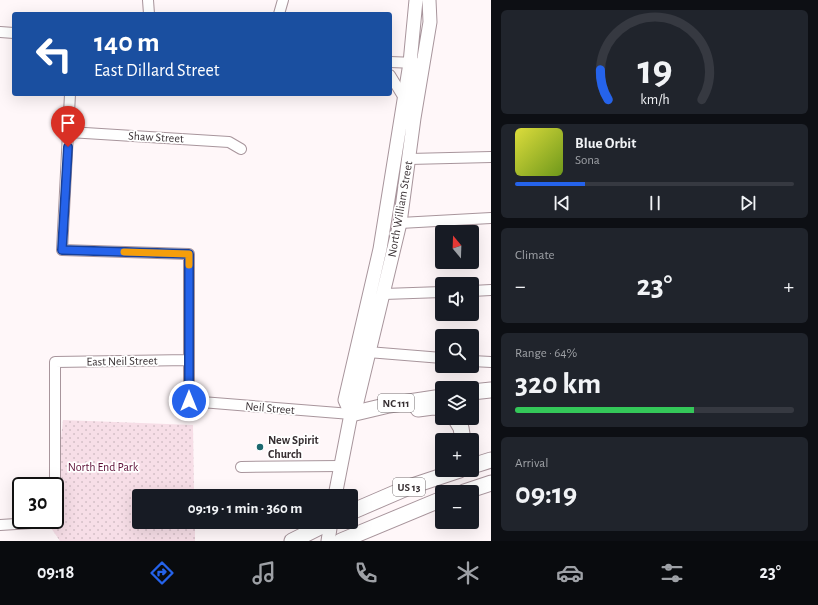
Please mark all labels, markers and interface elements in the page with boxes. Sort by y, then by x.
icon: left [28,28,80,80]
text: 140 m [94,29,160,57]
text: 19 [637,50,672,91]
text: East Dillard Street [94,62,219,80]
text: km/h [640,93,669,107]
pin [51,106,85,147]
icon: arrive [57,112,79,134]
street label: Shaw Street [128,130,184,144]
text: Blue Orbit [575,136,636,151]
text: Sona [575,154,600,167]
street label: North William Street [386,160,414,258]
icon: previous [551,192,573,214]
icon: pause [644,192,666,214]
icon: next [737,192,759,214]
north arrow [435,225,479,269]
map controls [435,225,479,529]
text: Climate [515,249,554,262]
text: 23° [637,271,672,301]
text: − [515,275,526,297]
text: + [783,275,794,297]
button: sound [435,277,479,321]
button: search [435,329,479,373]
text: Range · 64% [515,347,577,360]
street label: East Neil Street [86,354,158,368]
text: 320 km [515,369,601,399]
position arrow [168,380,210,422]
button: layers [435,381,479,425]
road number: NC 111 [378,394,414,412]
street label: Neil Street [245,400,295,416]
button: + [435,433,479,477]
place label: New Spirit Church [268,434,319,460]
marker: New Spirit Church [255,442,265,452]
text: Arrival [515,457,548,470]
park label: North End Park [68,461,139,473]
speed limit sign: 30 [12,477,64,529]
road number: US 13 [393,478,425,496]
text: 09:19 [515,479,577,509]
button: − [435,485,479,529]
text: 09:19 · 1 min · 360 m [188,501,302,516]
icon: directions [148,559,176,587]
icon: music [250,559,278,587]
icon: phone [352,559,380,587]
icon: climate [454,559,482,587]
icon: car [556,559,584,587]
icon: filters [658,559,686,587]
text: 09:18 [37,564,74,582]
text: 23° [760,564,781,582]

